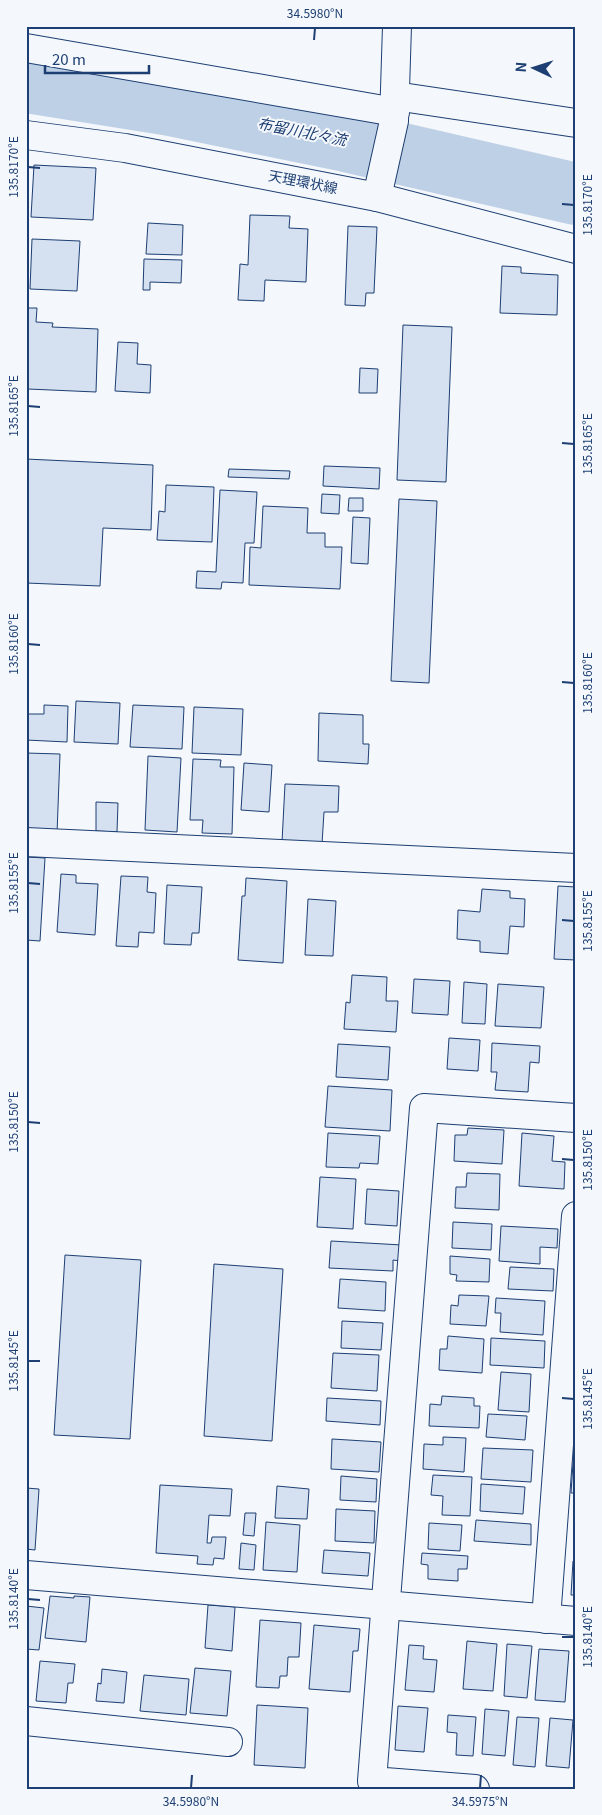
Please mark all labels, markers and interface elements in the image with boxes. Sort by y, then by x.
text: 34.5980°N [287,4,343,21]
scale bar [45,42,149,74]
north arrow [510,42,560,92]
text: 20 m [52,48,86,69]
text: N [510,61,530,73]
water label: 布留川北々流 [256,112,350,150]
text: 135.8170°E [4,136,21,198]
street label: 天理環状線 [267,165,339,198]
text: 135.8170°E [578,174,595,236]
text: 135.8165°E [4,375,21,437]
text: 135.8165°E [578,413,595,475]
text: 135.8160°E [4,613,21,675]
text: 135.8160°E [578,652,595,714]
text: 135.8155°E [4,852,21,914]
text: 135.8155°E [578,890,595,952]
text: 135.8150°E [4,1091,21,1153]
text: 135.8150°E [578,1129,595,1191]
text: 135.8145°E [4,1330,21,1392]
text: 135.8145°E [578,1368,595,1430]
text: 135.8140°E [4,1568,21,1630]
text: 135.8140°E [578,1606,595,1668]
text: 34.5980°N [163,1792,219,1809]
text: 34.5975°N [452,1792,508,1809]

